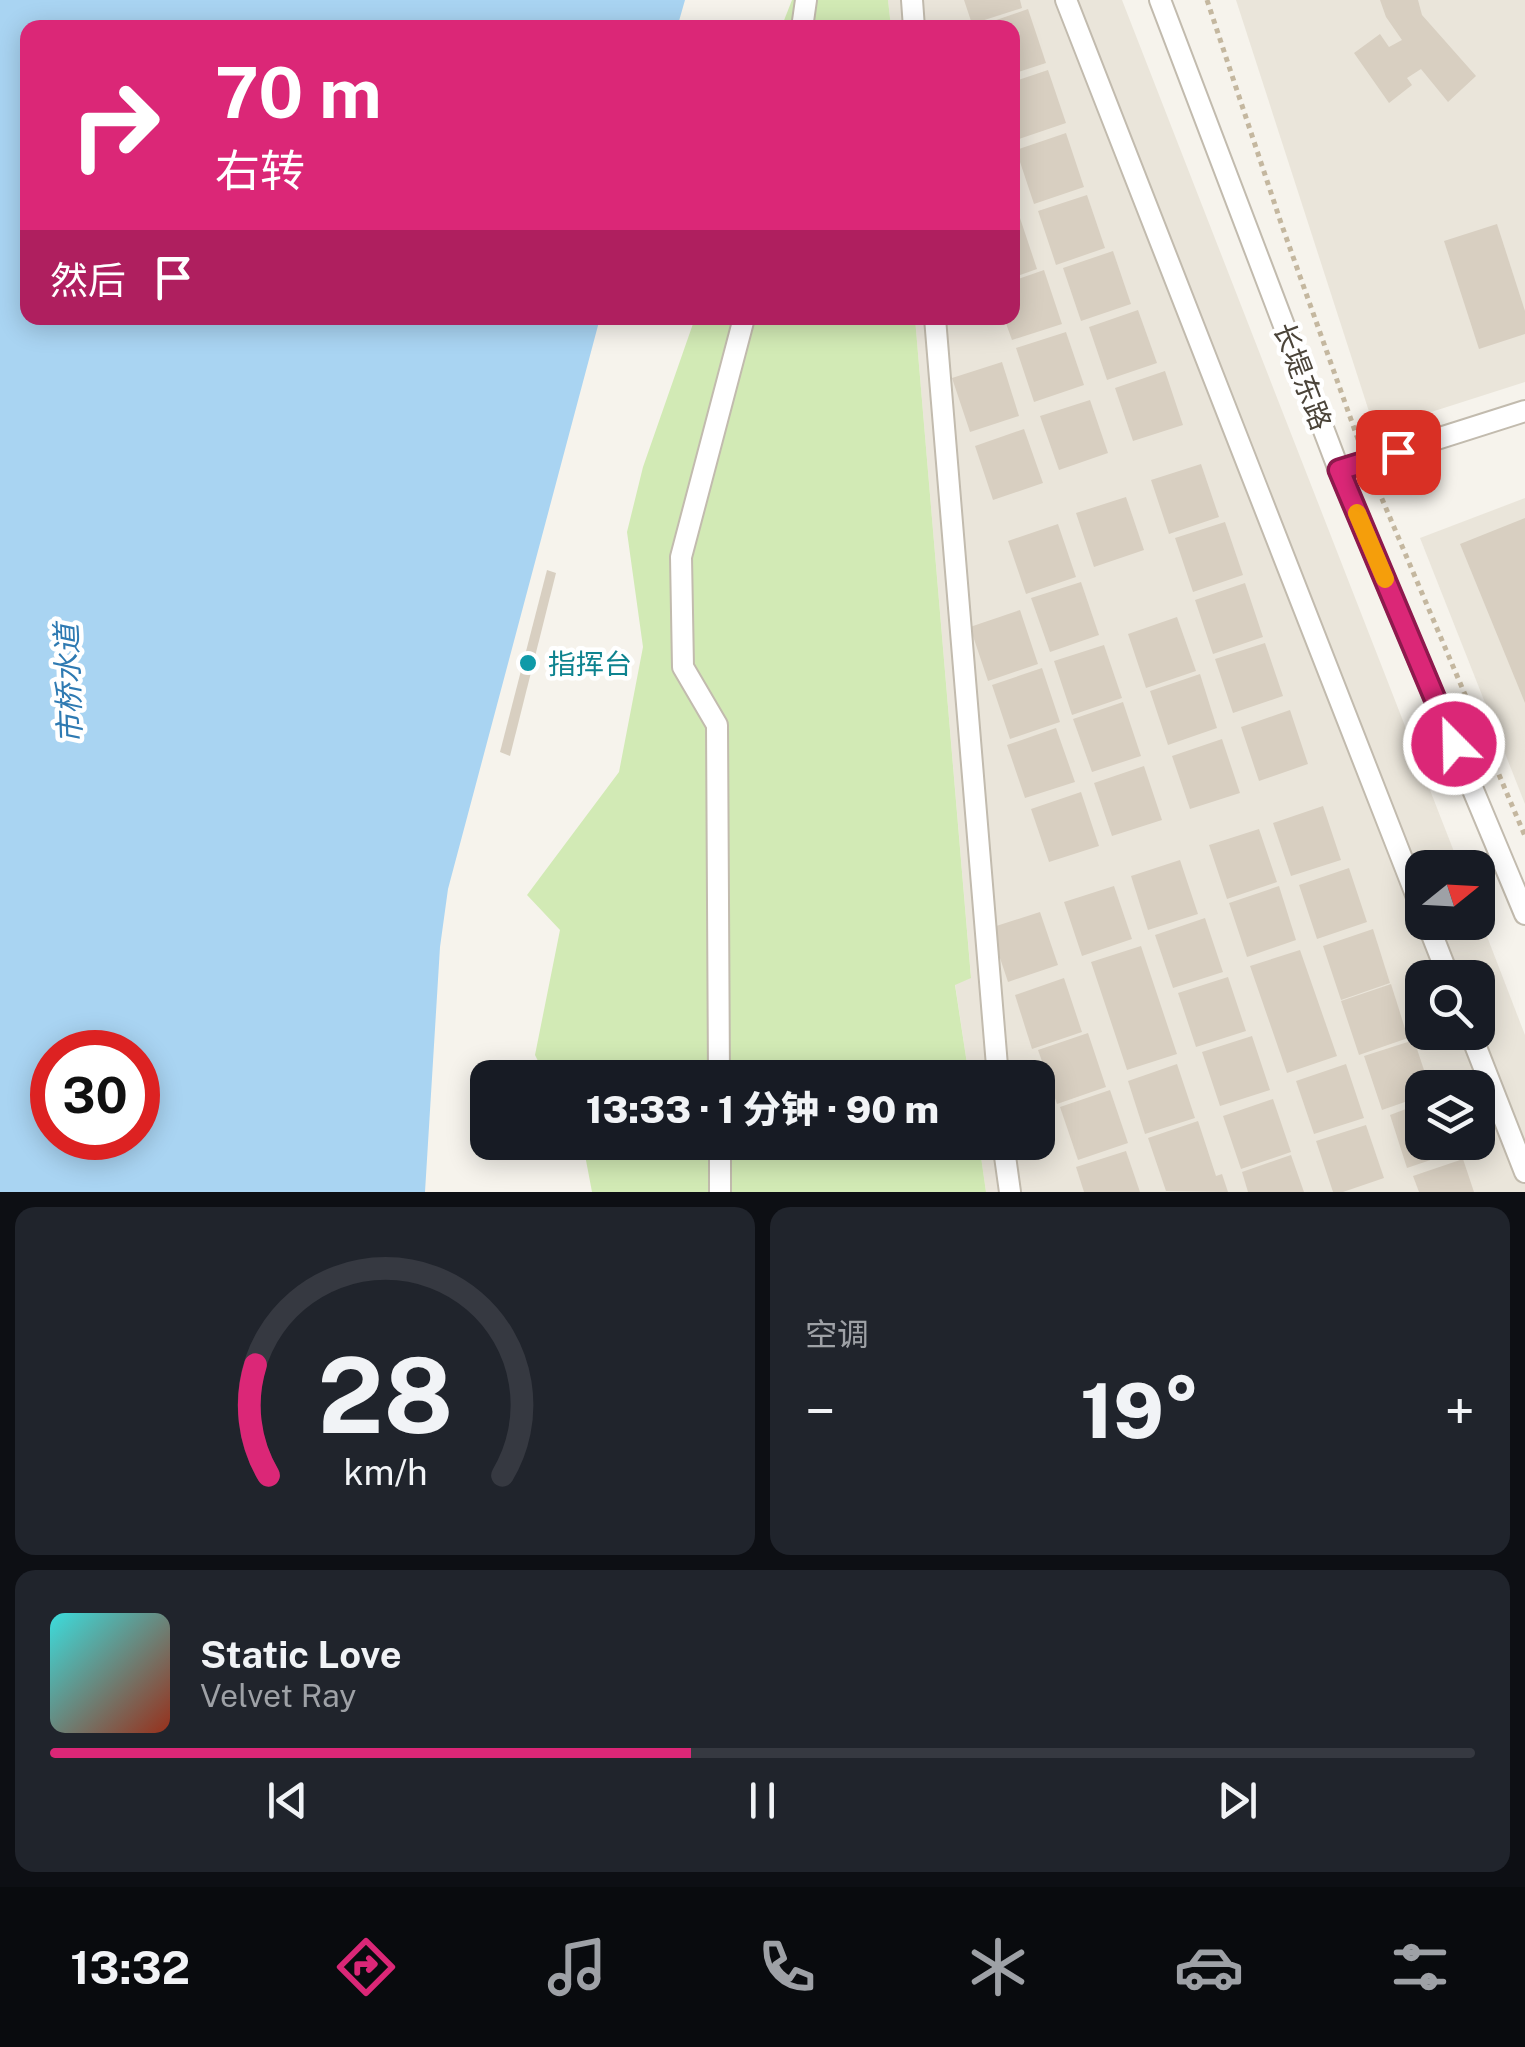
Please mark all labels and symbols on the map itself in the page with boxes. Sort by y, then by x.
street label: 长堤东路 [1268,318,1338,434]
pin [1356,410,1441,495]
water label: 市桥水道 [48,619,88,745]
place label: 指挥台 [548,647,632,680]
marker: 指挥台 [517,652,539,674]
position arrow [1402,692,1506,796]
north arrow [1405,850,1495,940]
speed limit sign: 30 [30,1030,160,1160]

